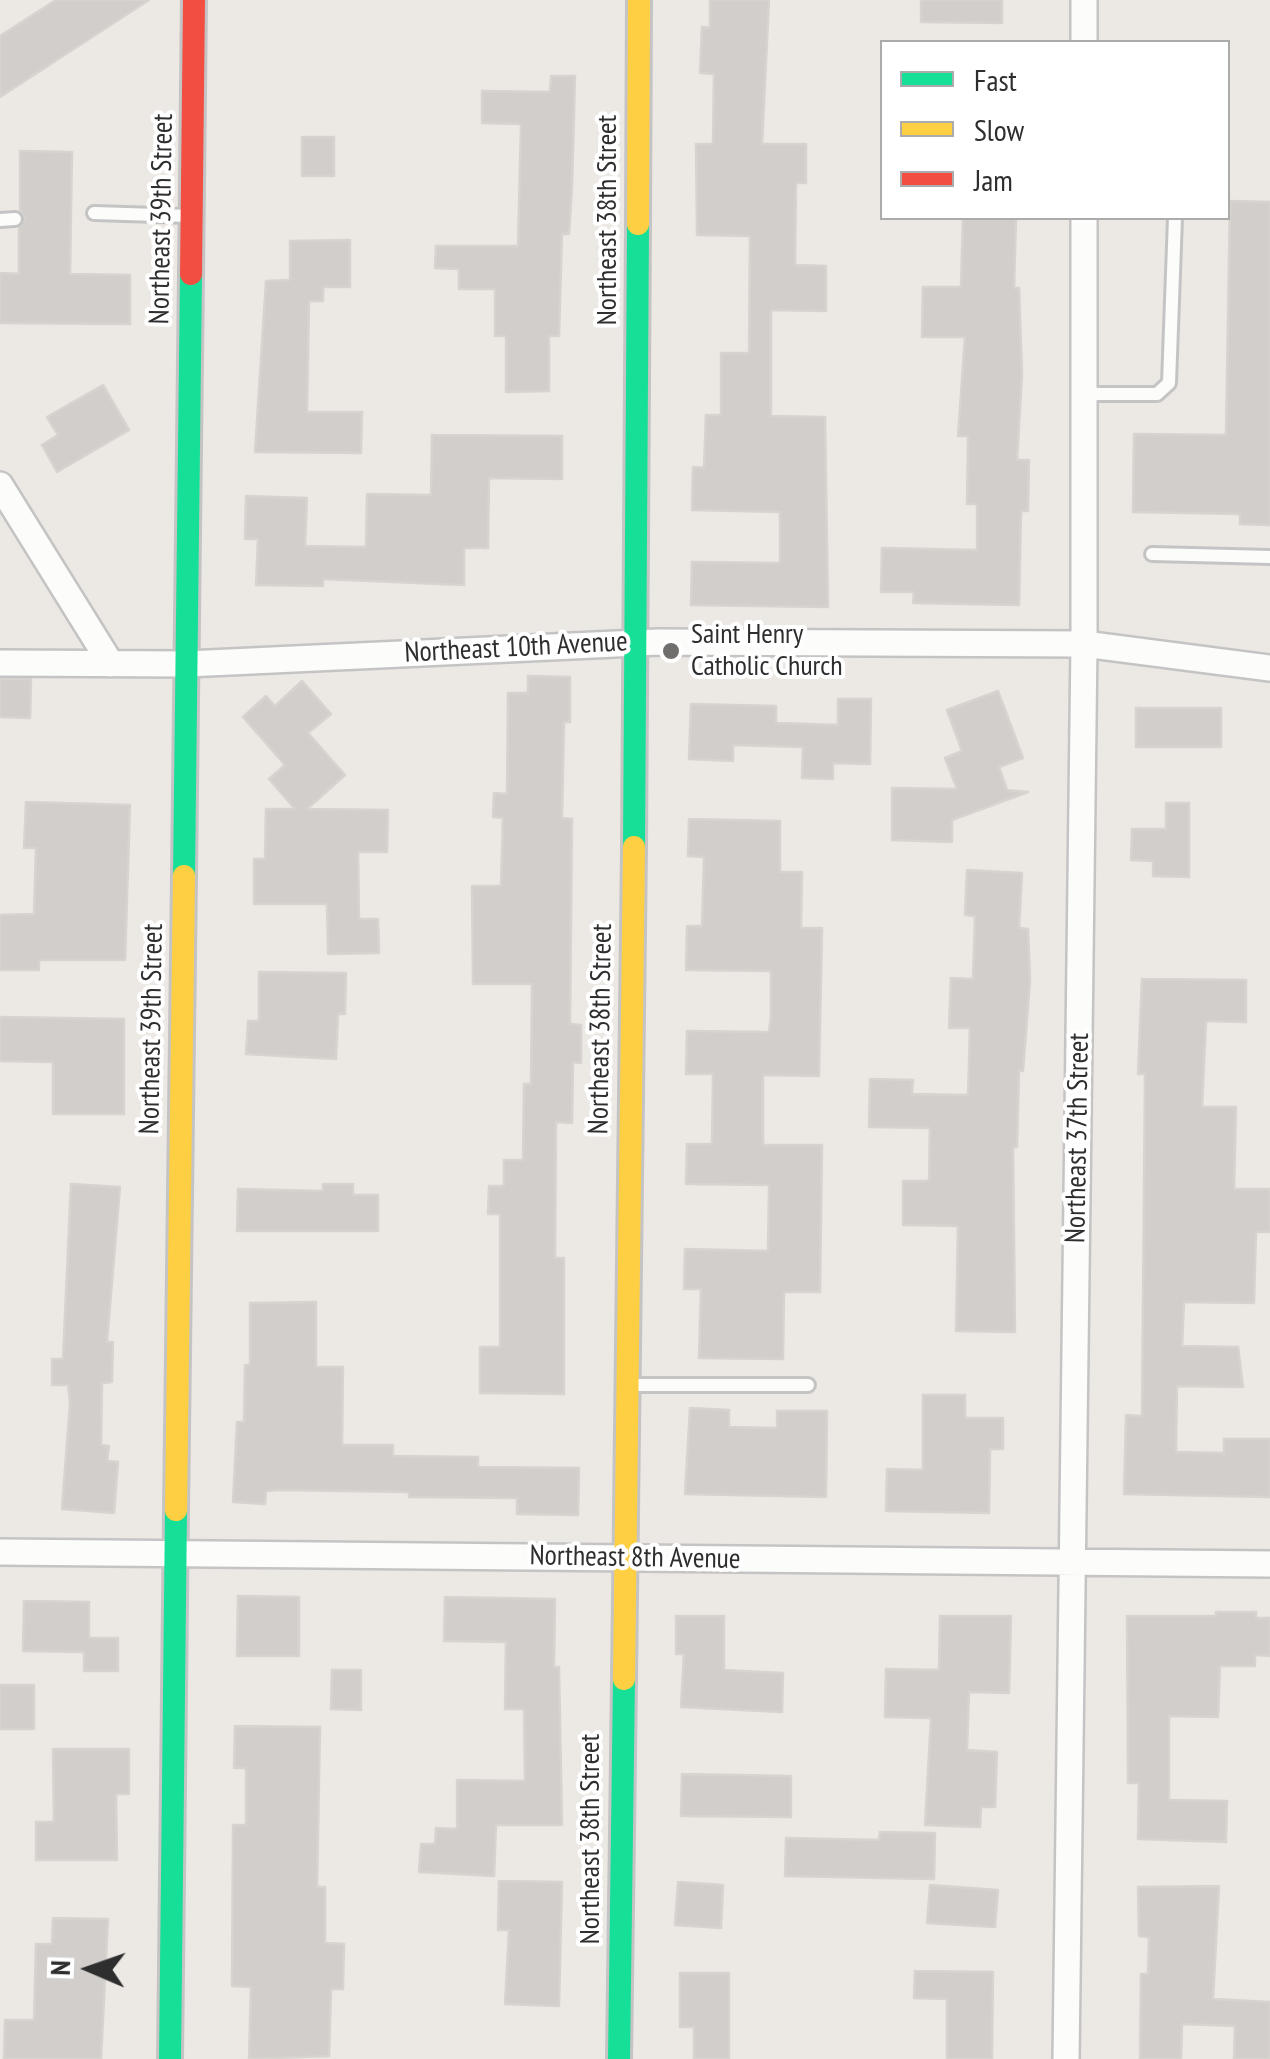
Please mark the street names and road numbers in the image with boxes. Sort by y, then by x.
street label: Northeast 39th Street [143,113,181,325]
street label: Northeast 38th Street [591,115,625,325]
street label: Northeast 10th Avenue [404,625,628,671]
street label: Northeast 39th Street [133,923,171,1135]
street label: Northeast 38th Street [582,923,620,1135]
street label: Northeast 37th Street [1059,1033,1097,1243]
street label: Northeast 8th Avenue [529,1539,741,1577]
street label: Northeast 38th Street [574,1734,608,1944]

